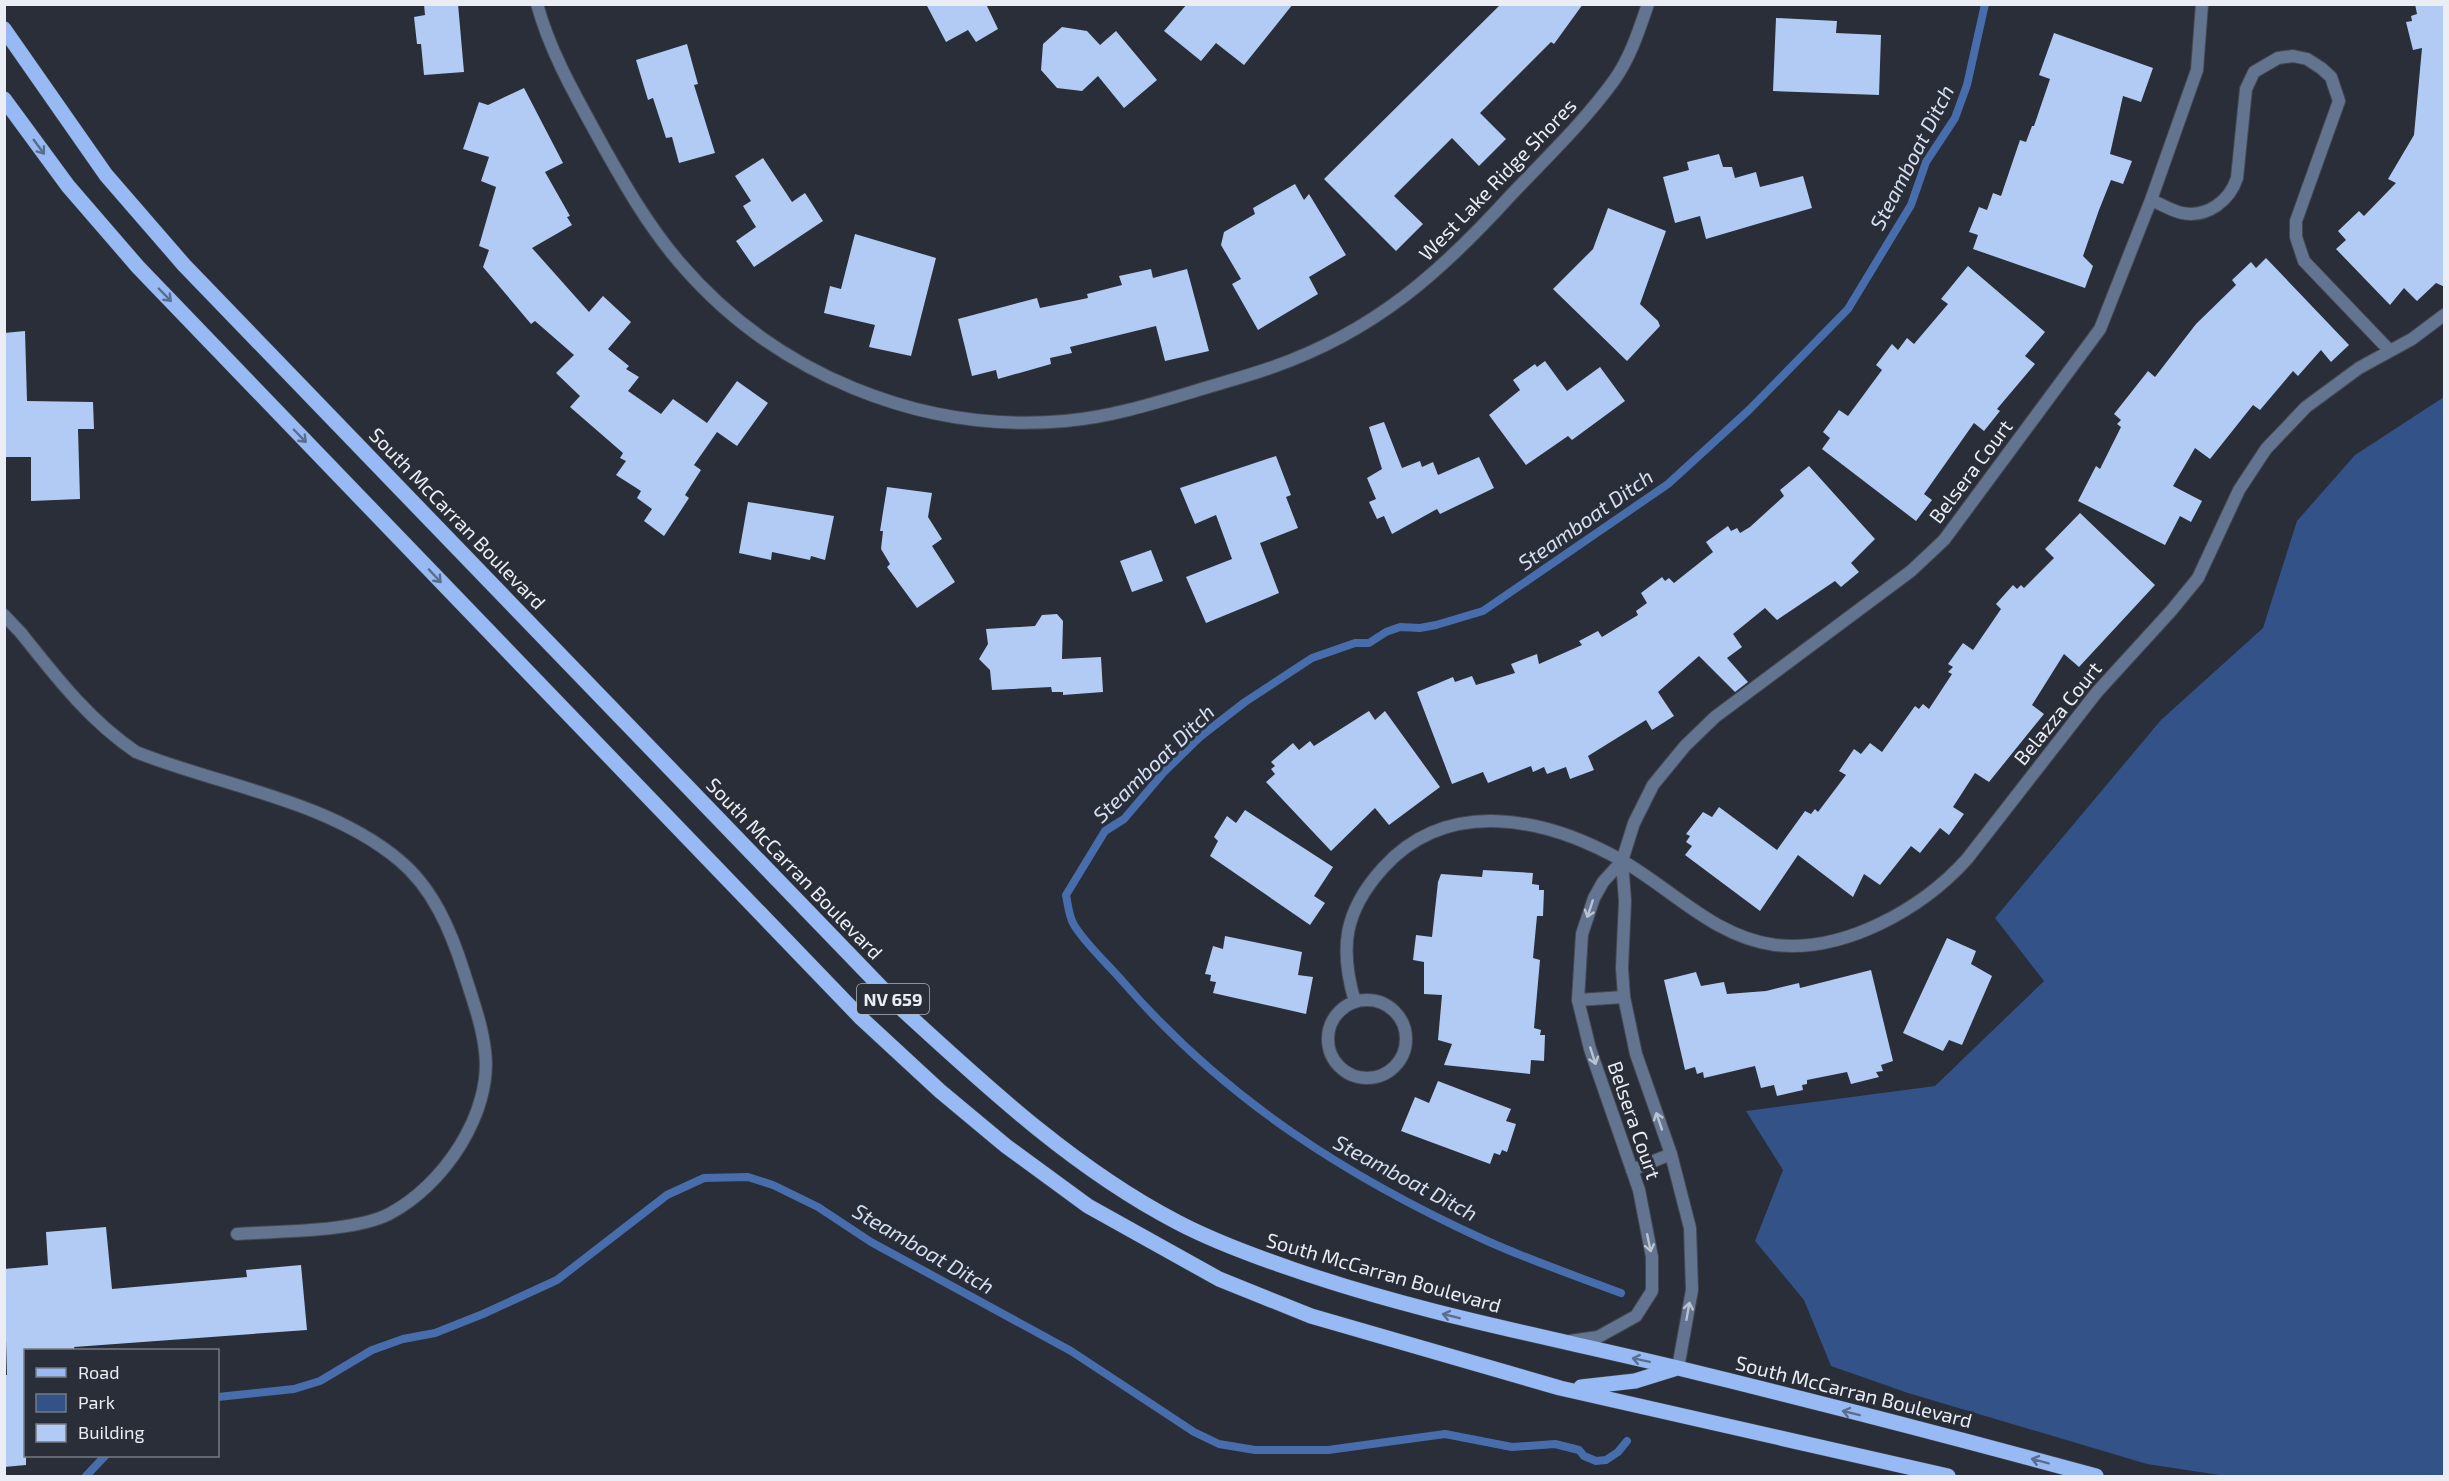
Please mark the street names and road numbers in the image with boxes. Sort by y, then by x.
street label: West Lake Ridge Shores [1413,93,1581,265]
street label: Belsera Court [1923,414,2017,527]
street label: South McCarran Boulevard [365,422,551,614]
street label: Belazza Court [2008,656,2106,769]
street label: South McCarran Boulevard [702,772,888,964]
road number: NV 659 [857,984,929,1014]
street label: Belsera Court [1604,1058,1667,1183]
street label: South McCarran Boulevard [1264,1227,1504,1317]
street label: South McCarran Boulevard [1733,1350,1975,1432]

